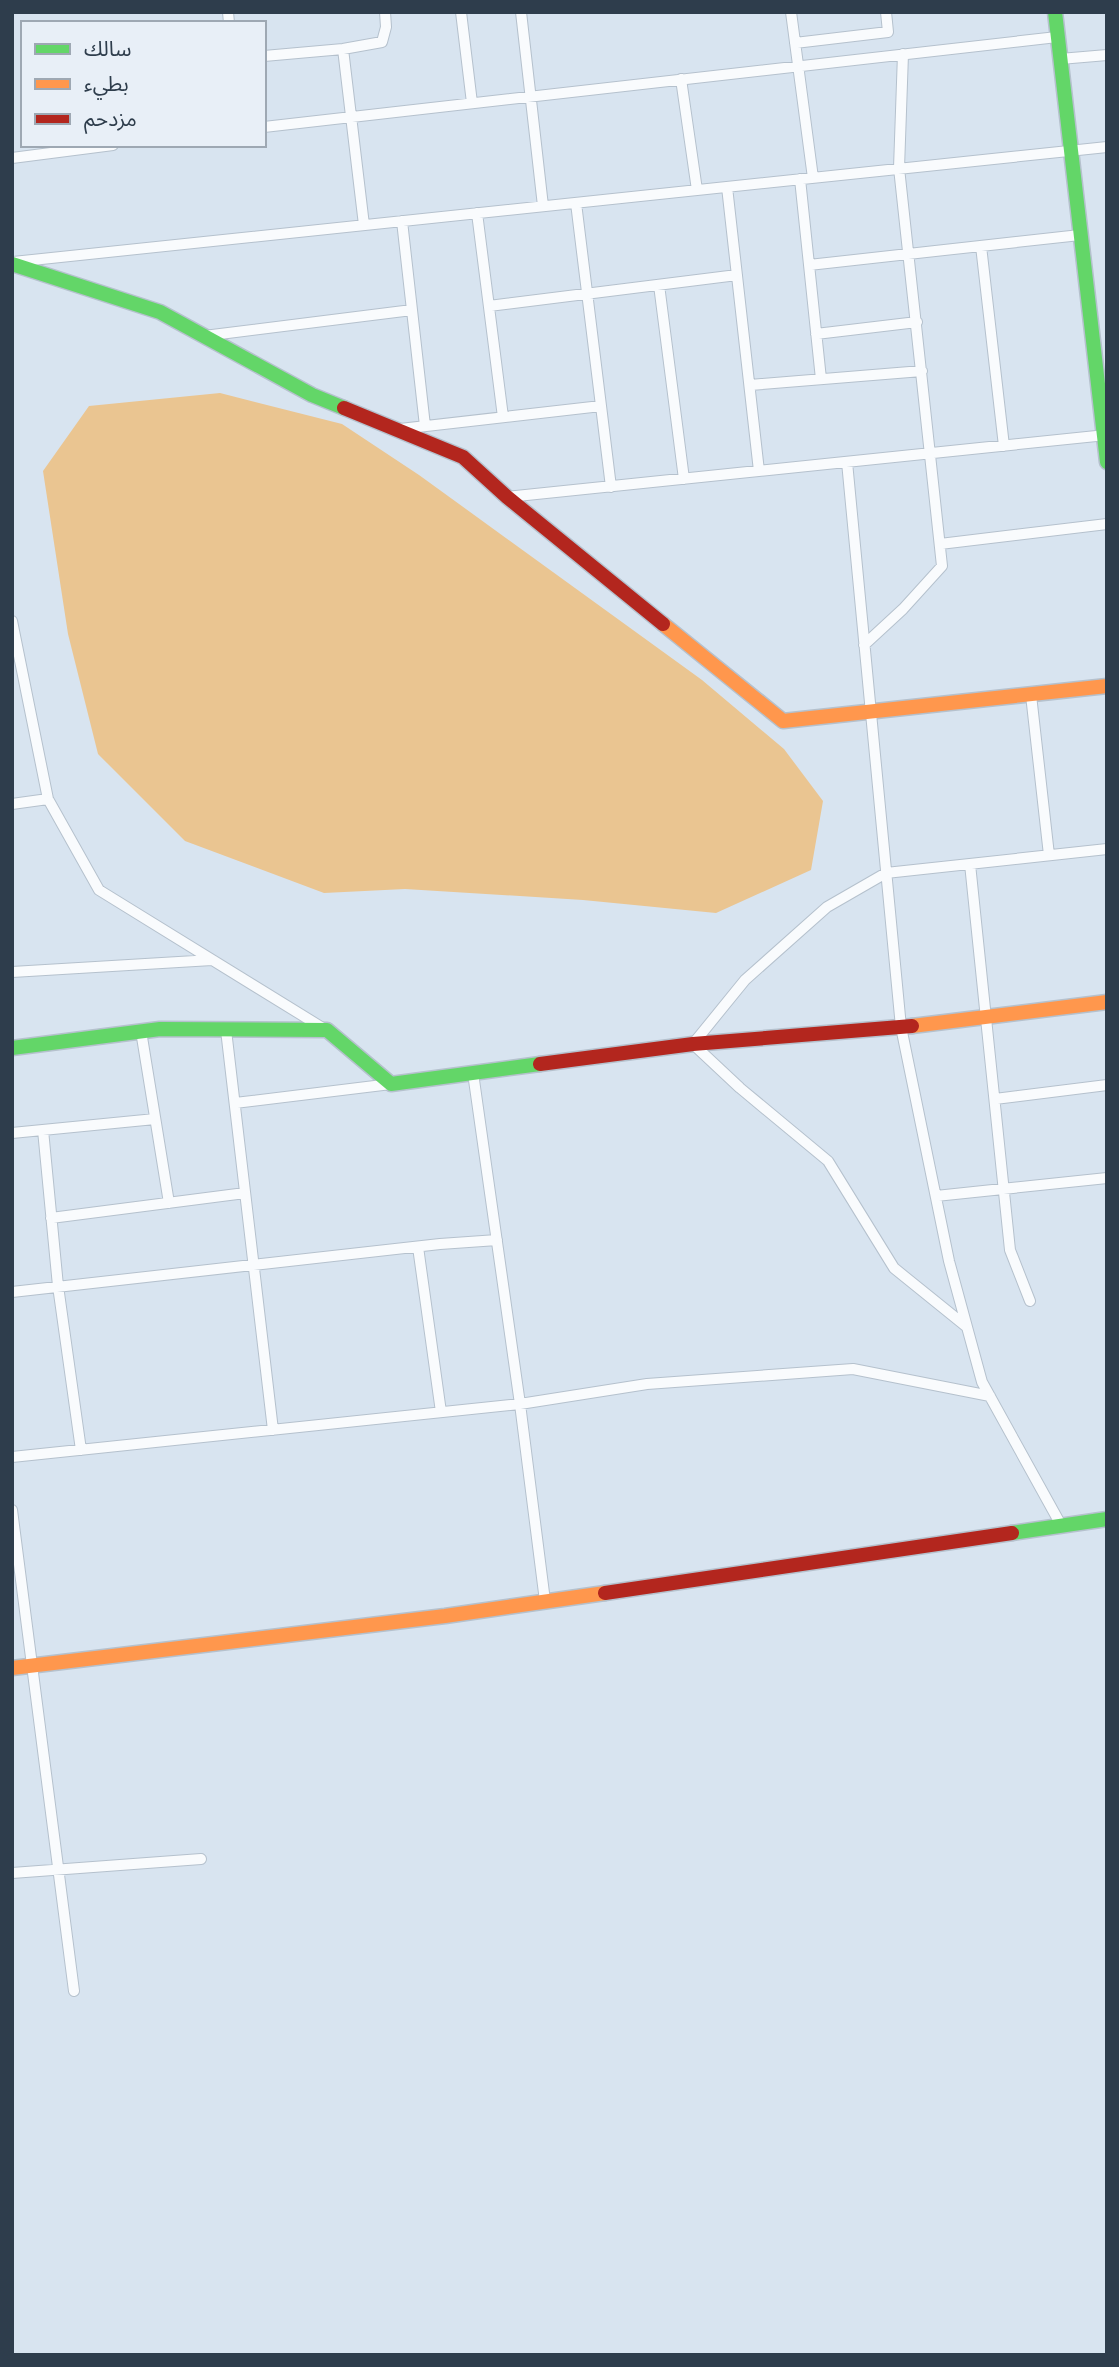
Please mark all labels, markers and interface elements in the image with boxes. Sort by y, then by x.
legend [21,21,266,147]
text: سالك [84,37,131,60]
text: بطيء [84,72,129,100]
text: مزدحم [84,107,137,134]

